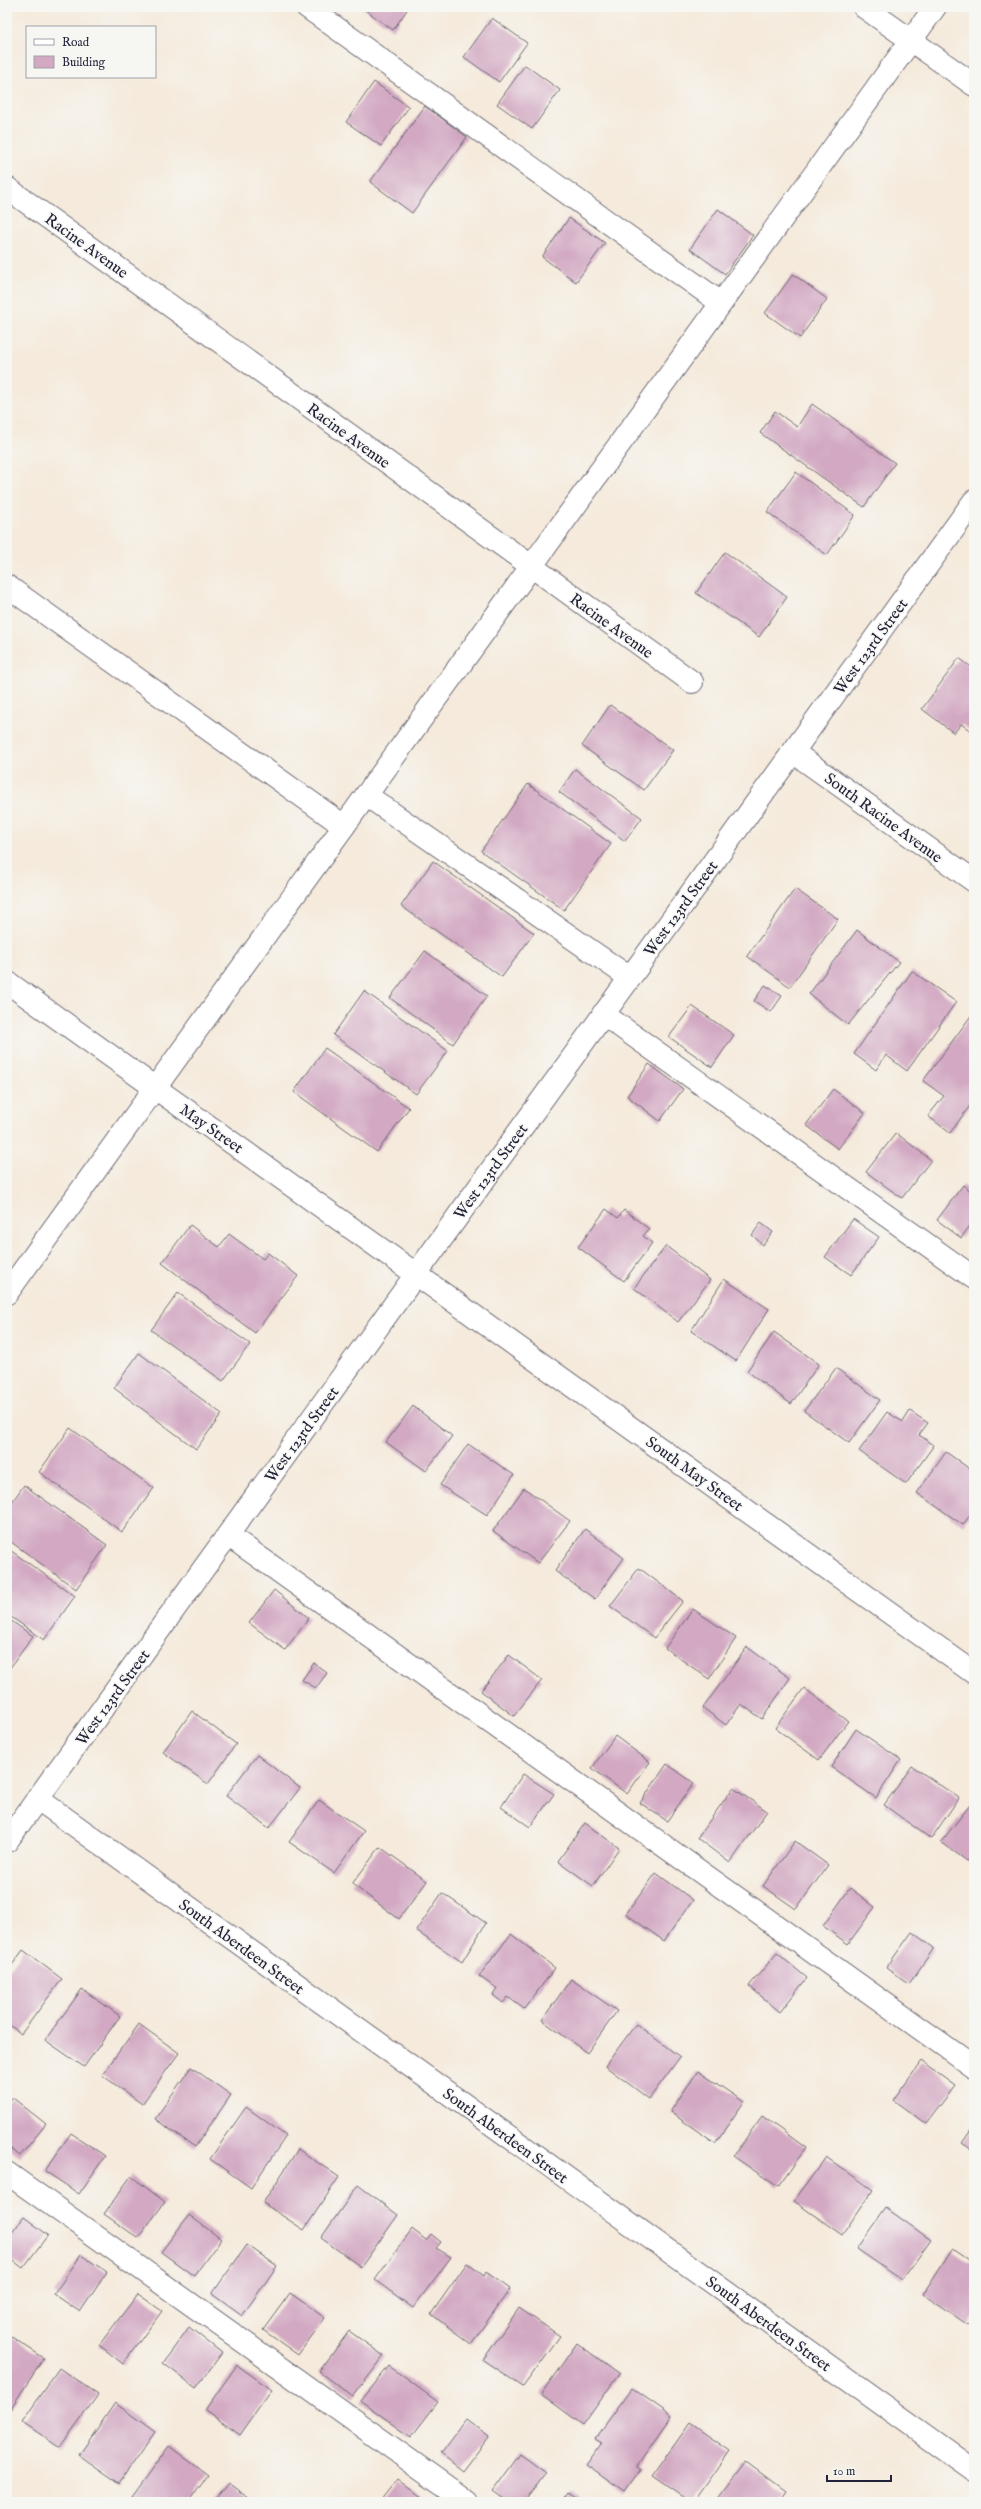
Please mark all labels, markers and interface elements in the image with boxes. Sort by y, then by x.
legend [26,26,156,78]
text: Road [62,35,90,50]
text: Building [62,55,106,70]
street label: Racine Avenue [40,210,132,284]
street label: Racine Avenue [302,400,394,474]
street label: Racine Avenue [565,590,657,664]
street label: West 123rd Street [830,595,913,699]
street label: South Racine Avenue [820,769,946,868]
street label: West 123rd Street [640,857,723,961]
street label: May Street [175,1101,247,1159]
street label: West 123rd Street [450,1120,533,1224]
street label: West 123rd Street [261,1383,344,1487]
street label: South May Street [641,1433,747,1517]
street label: West 123rd Street [72,1646,155,1750]
street label: South Aberdeen Street [174,1895,308,2000]
street label: South Aberdeen Street [438,2084,572,2189]
street label: South Aberdeen Street [701,2272,835,2377]
scale bar [827,2457,891,2483]
text: 10 m [833,2464,855,2479]

